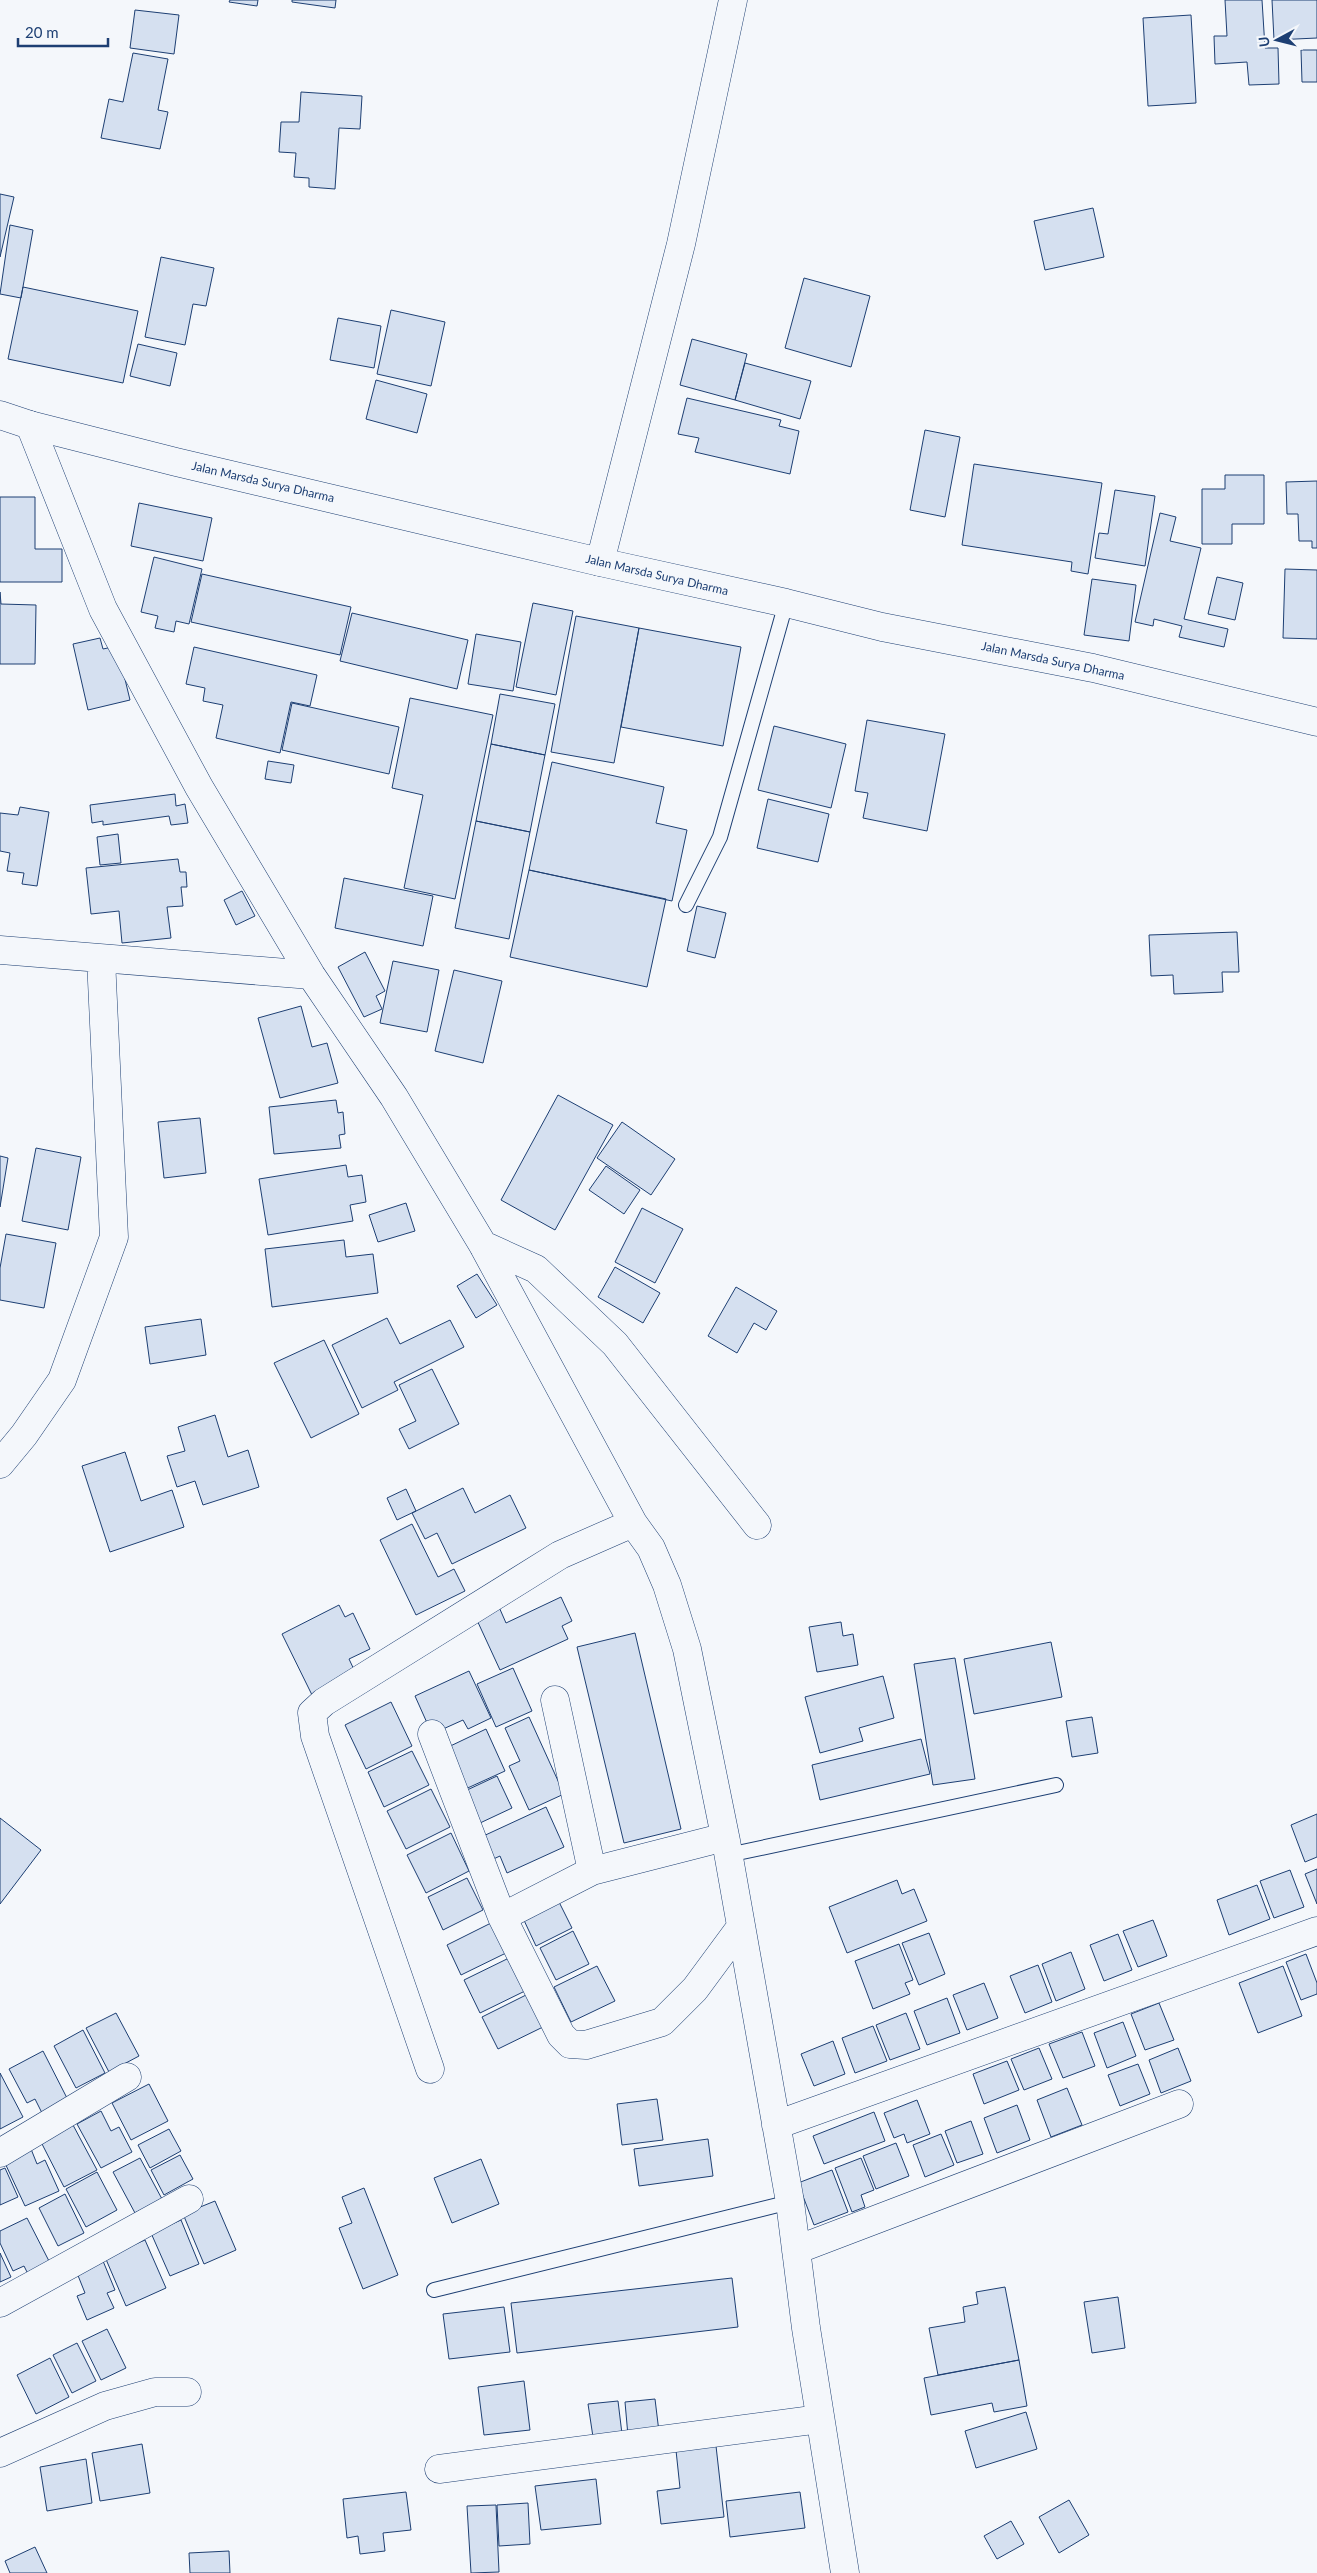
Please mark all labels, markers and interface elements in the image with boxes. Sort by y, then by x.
scale bar [18,15,108,47]
north arrow [1252,15,1302,65]
text: 20 m [25,23,59,41]
text: U [1255,35,1273,48]
street label: Jalan Marsda Surya Dharma [190,458,336,505]
street label: Jalan Marsda Surya Dharma [584,551,730,598]
street label: Jalan Marsda Surya Dharma [980,638,1126,683]

